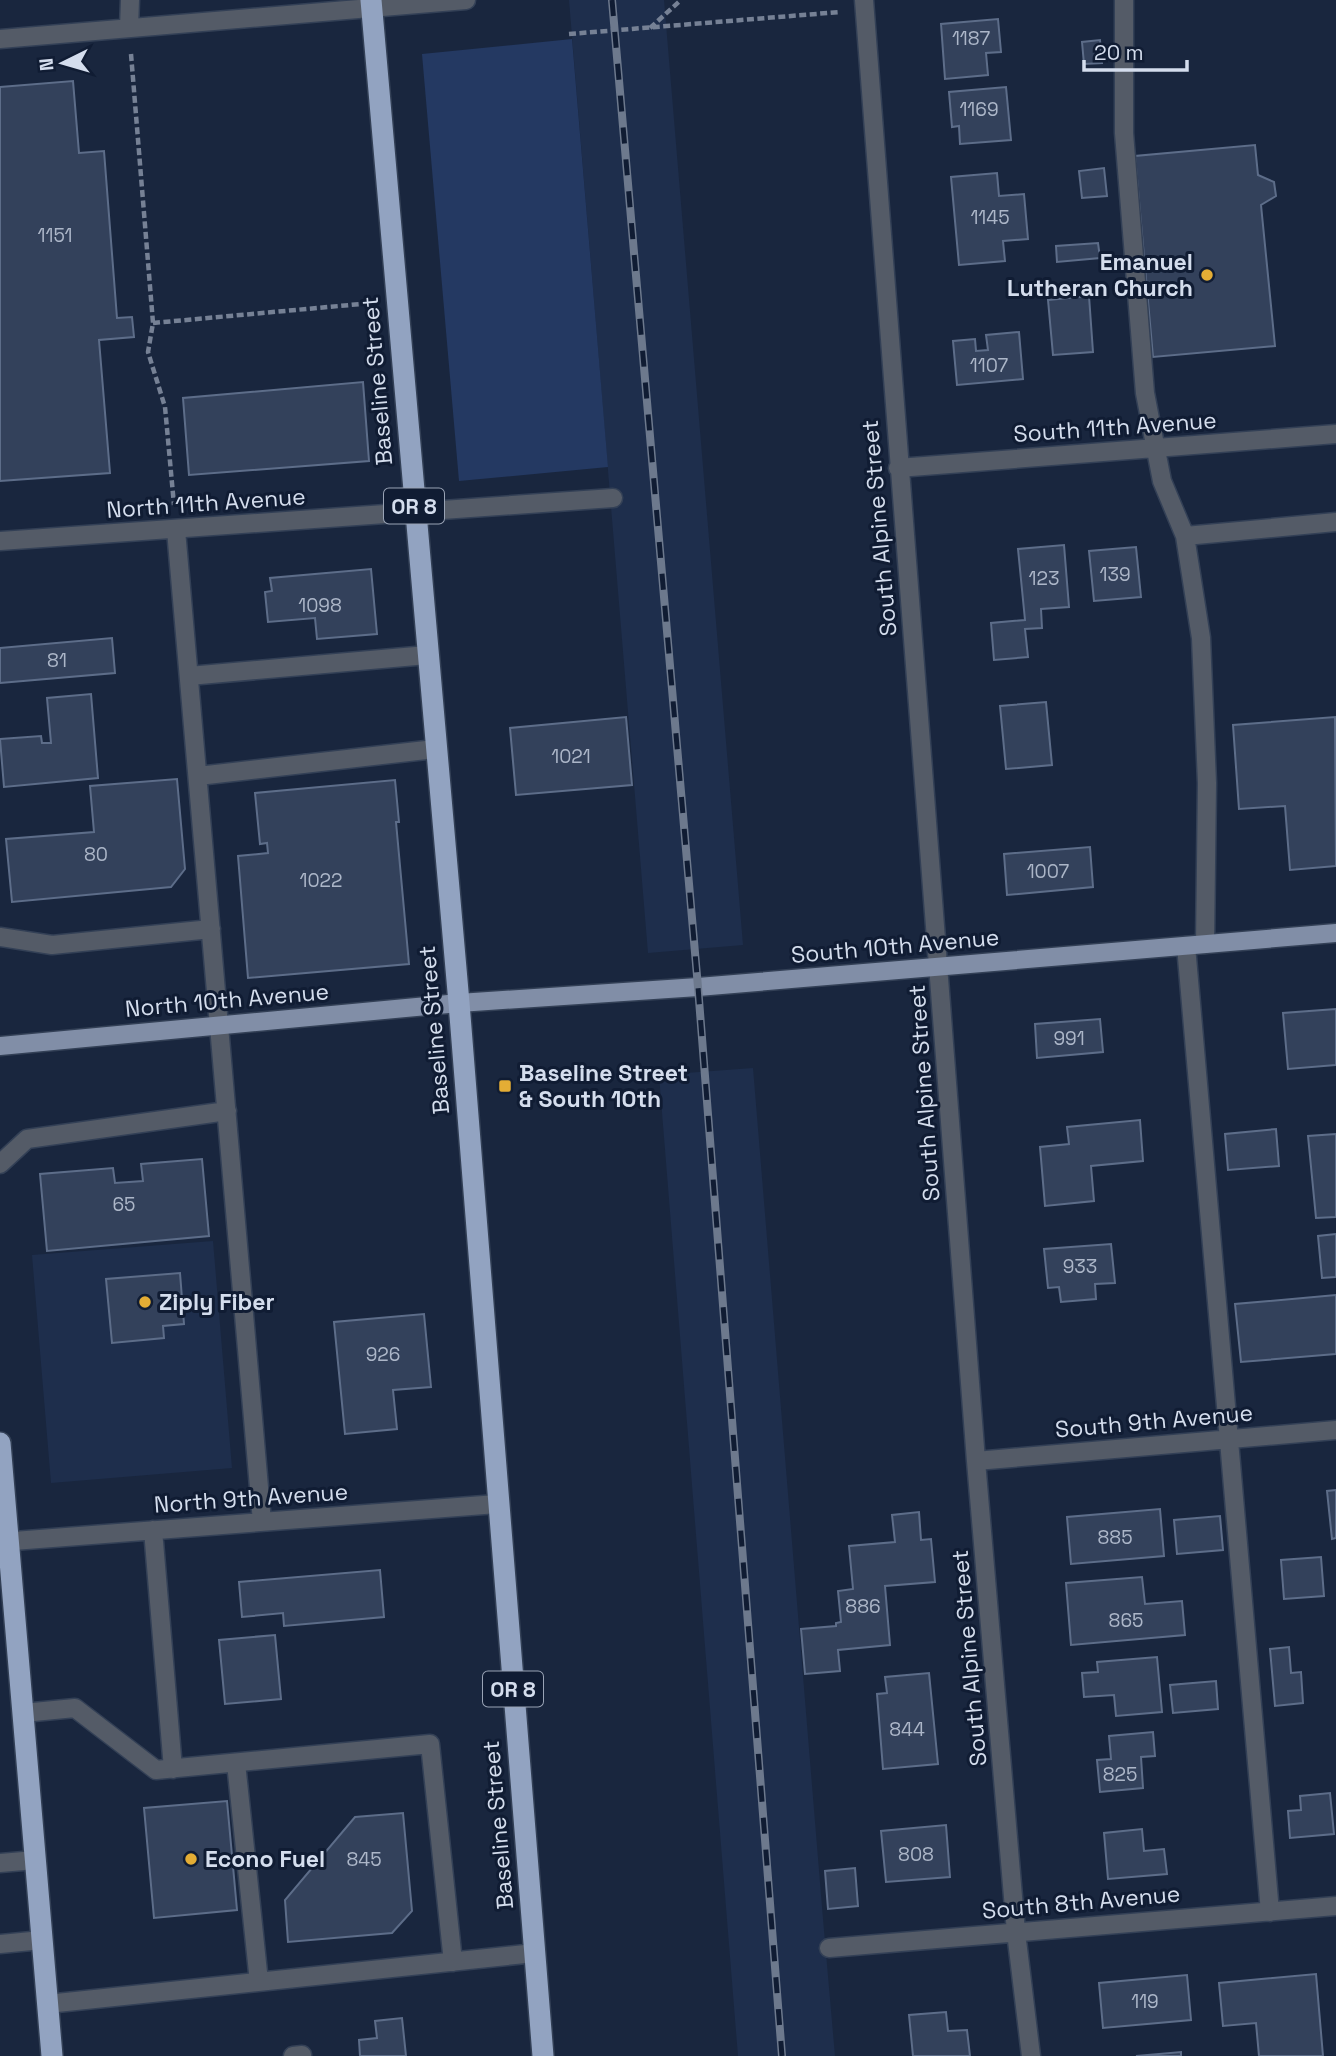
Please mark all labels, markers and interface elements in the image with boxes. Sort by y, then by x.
house number: 1187 [952,26,990,51]
north arrow [28,28,98,98]
scale bar [1084,28,1187,72]
text: 20 m [1094,39,1144,66]
text: N [34,57,60,72]
house number: 1169 [959,97,999,122]
house number: 1145 [970,205,1010,230]
house number: 1151 [38,223,72,248]
place label: Emanuel Lutheran Church [1007,247,1193,303]
marker: Emanuel Lutheran Church [1199,267,1215,283]
street label: Baseline Street [355,295,399,467]
house number: 1107 [970,353,1008,378]
street label: South 11th Avenue [1012,405,1218,449]
street label: South Alpine Street [855,419,903,637]
street label: North 11th Avenue [105,481,307,525]
road number: OR 8 [384,489,444,524]
house number: 139 [1099,562,1131,587]
house number: 123 [1029,566,1059,591]
house number: 1098 [298,593,342,618]
house number: 81 [47,648,67,673]
house number: 1021 [551,744,591,769]
house number: 80 [84,842,108,867]
house number: 1007 [1027,859,1070,884]
house number: 1022 [299,868,343,893]
street label: South 10th Avenue [790,922,1000,970]
street label: Baseline Street [412,944,456,1116]
street label: North 10th Avenue [124,976,330,1024]
street label: South Alpine Street [901,984,947,1202]
house number: 991 [1053,1026,1085,1051]
place label: Baseline Street & South 10th [519,1058,688,1114]
marker: Baseline Street & South 10th [497,1078,513,1094]
house number: 65 [112,1192,136,1217]
house number: 933 [1063,1254,1097,1279]
place label: Ziply Fiber [159,1287,275,1317]
marker: Ziply Fiber [137,1294,153,1310]
house number: 926 [366,1342,400,1367]
street label: South 9th Avenue [1054,1397,1254,1445]
street label: North 9th Avenue [153,1476,349,1520]
house number: 885 [1097,1525,1133,1550]
street label: South Alpine Street [945,1549,993,1767]
house number: 886 [845,1594,881,1619]
house number: 865 [1109,1608,1143,1633]
road number: OR 8 [483,1672,543,1706]
house number: 844 [889,1717,925,1742]
street label: Baseline Street [476,1739,520,1911]
house number: 825 [1103,1762,1137,1787]
house number: 808 [898,1842,934,1867]
place label: Econo Fuel [205,1844,325,1874]
house number: 845 [346,1847,382,1872]
marker: Econo Fuel [183,1851,199,1867]
street label: South 8th Avenue [981,1878,1181,1926]
house number: 119 [1131,1989,1159,2014]

